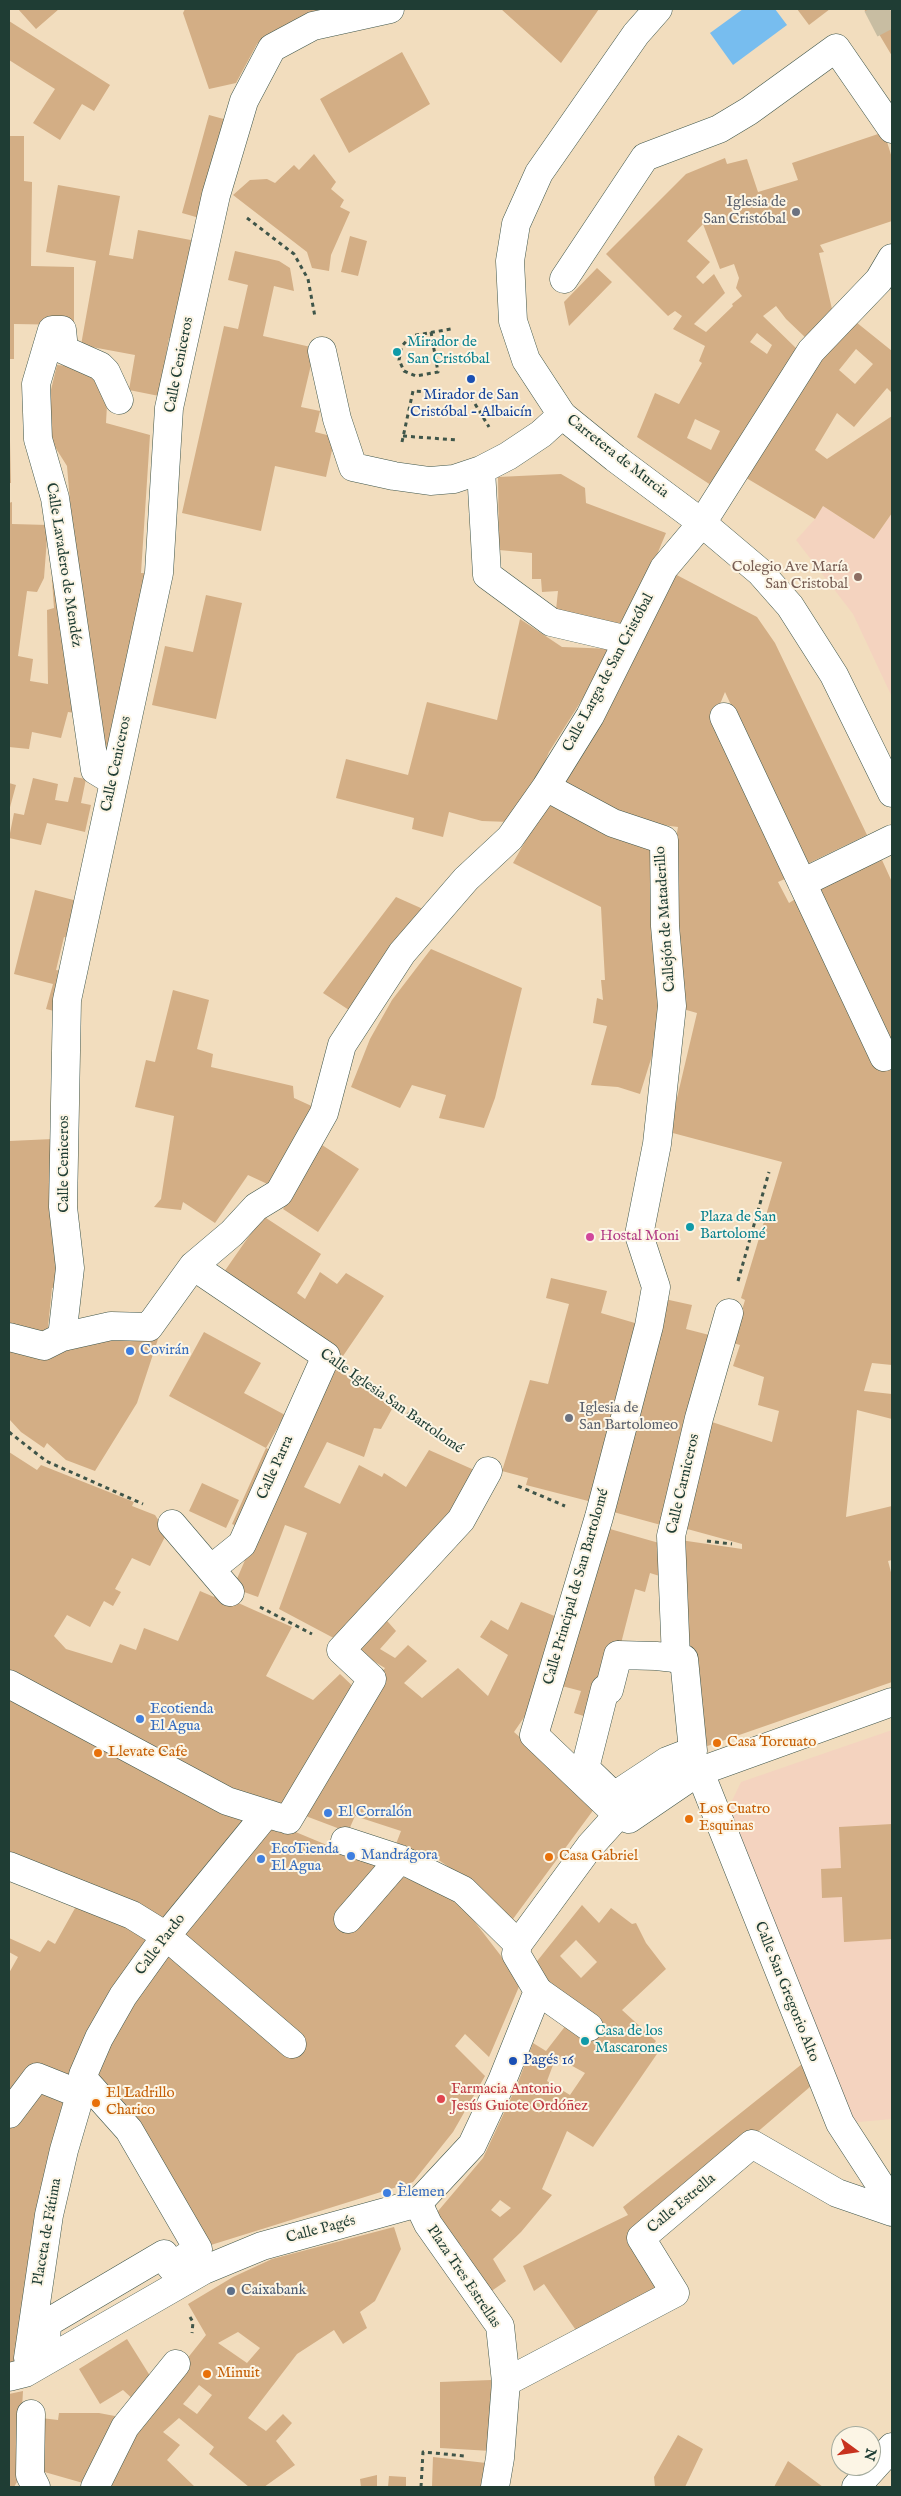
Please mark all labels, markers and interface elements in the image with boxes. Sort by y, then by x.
place label: Iglesia de San Cristóbal [703,194,786,229]
marker: Iglesia de San Cristóbal [790,206,802,218]
street label: Calle Ceniceros [162,316,198,414]
place label: Mirador de San Cristóbal [407,334,490,369]
marker: Mirador de San Cristóbal [391,346,403,358]
marker: Mirador de San Cristóbal - Albaicín [465,373,477,385]
place label: Mirador de San Cristóbal - Albaicín [410,387,532,422]
street label: Carretera de Murcia [562,412,672,502]
street label: Calle Lavadero de Mendéz [41,482,85,648]
place label: Colegio Ave María San Cristobal [732,559,848,594]
marker: Colegio Ave María San Cristobal [852,571,864,583]
street label: Calle Larga de San Cristóbal [560,591,658,755]
street label: Calle Ceniceros [98,715,136,813]
street label: Callejón de Mataderillo [652,846,680,992]
street label: Calle Ceniceros [56,1115,74,1213]
place label: Plaza de San Bartolomé [700,1209,776,1244]
marker: Plaza de San Bartolomé [684,1221,696,1233]
place label: Hostal Moni [600,1228,679,1246]
marker: Hostal Moni [584,1231,596,1243]
place label: Covirán [140,1342,189,1360]
marker: Covirán [124,1345,136,1357]
street label: Calle Iglesia San Bartolomé [316,1346,466,1458]
place label: Iglesia de San Bartolomeo [579,1400,678,1435]
marker: Iglesia de San Bartolomeo [563,1412,575,1424]
street label: Calle Carniceros [664,1432,704,1536]
street label: Calle Parra [254,1433,298,1503]
street label: Calle Principal de San Bartolomé [540,1487,614,1687]
place label: Ecotienda El Agua [150,1701,213,1736]
marker: Ecotienda El Agua [134,1713,146,1725]
place label: Casa Torcuato [727,1734,816,1752]
marker: Casa Torcuato [711,1737,723,1749]
place label: Llevate Cafe [108,1744,187,1762]
marker: Llevate Cafe [92,1747,104,1759]
place label: Los Cuatro Esquinas [699,1801,770,1836]
place label: El Corralón [338,1804,412,1822]
marker: El Corralón [322,1807,334,1819]
marker: Los Cuatro Esquinas [683,1813,695,1825]
place label: EcoTienda El Agua [271,1841,339,1876]
place label: Mandrágora [361,1847,438,1865]
place label: Casa Gabriel [559,1848,638,1866]
marker: Mandrágora [345,1850,357,1862]
marker: Casa Gabriel [543,1851,555,1863]
marker: EcoTienda El Agua [255,1853,267,1865]
street label: Calle Pardo [132,1911,190,1979]
street label: Calle San Gregorio Alto [750,1919,822,2065]
place label: Casa de los Mascarones [595,2023,667,2058]
marker: Casa de los Mascarones [579,2035,591,2047]
place label: Pagés 16 [523,2052,574,2070]
marker: Pagés 16 [507,2055,519,2067]
place label: Farmacia Antonio Jesús Guiote Ordóñez [451,2081,588,2116]
place label: El Ladrillo Charico [106,2085,175,2120]
marker: Farmacia Antonio Jesús Guiote Ordóñez [435,2093,447,2105]
marker: El Ladrillo Charico [90,2097,102,2109]
street label: Calle Estrella [644,2170,720,2238]
street label: Placeta de Fátima [30,2177,66,2287]
place label: Èlemen [397,2184,445,2202]
marker: Èlemen [381,2187,393,2199]
street label: Calle Pagés [284,2212,358,2248]
street label: Plaza Tres Estrellas [422,2222,504,2332]
place label: Caixabank [241,2282,307,2300]
marker: Caixabank [225,2285,237,2297]
place label: Minuit [217,2365,260,2383]
marker: Minuit [201,2368,213,2380]
north arrow [831,2426,881,2476]
text: N [859,2446,880,2462]

